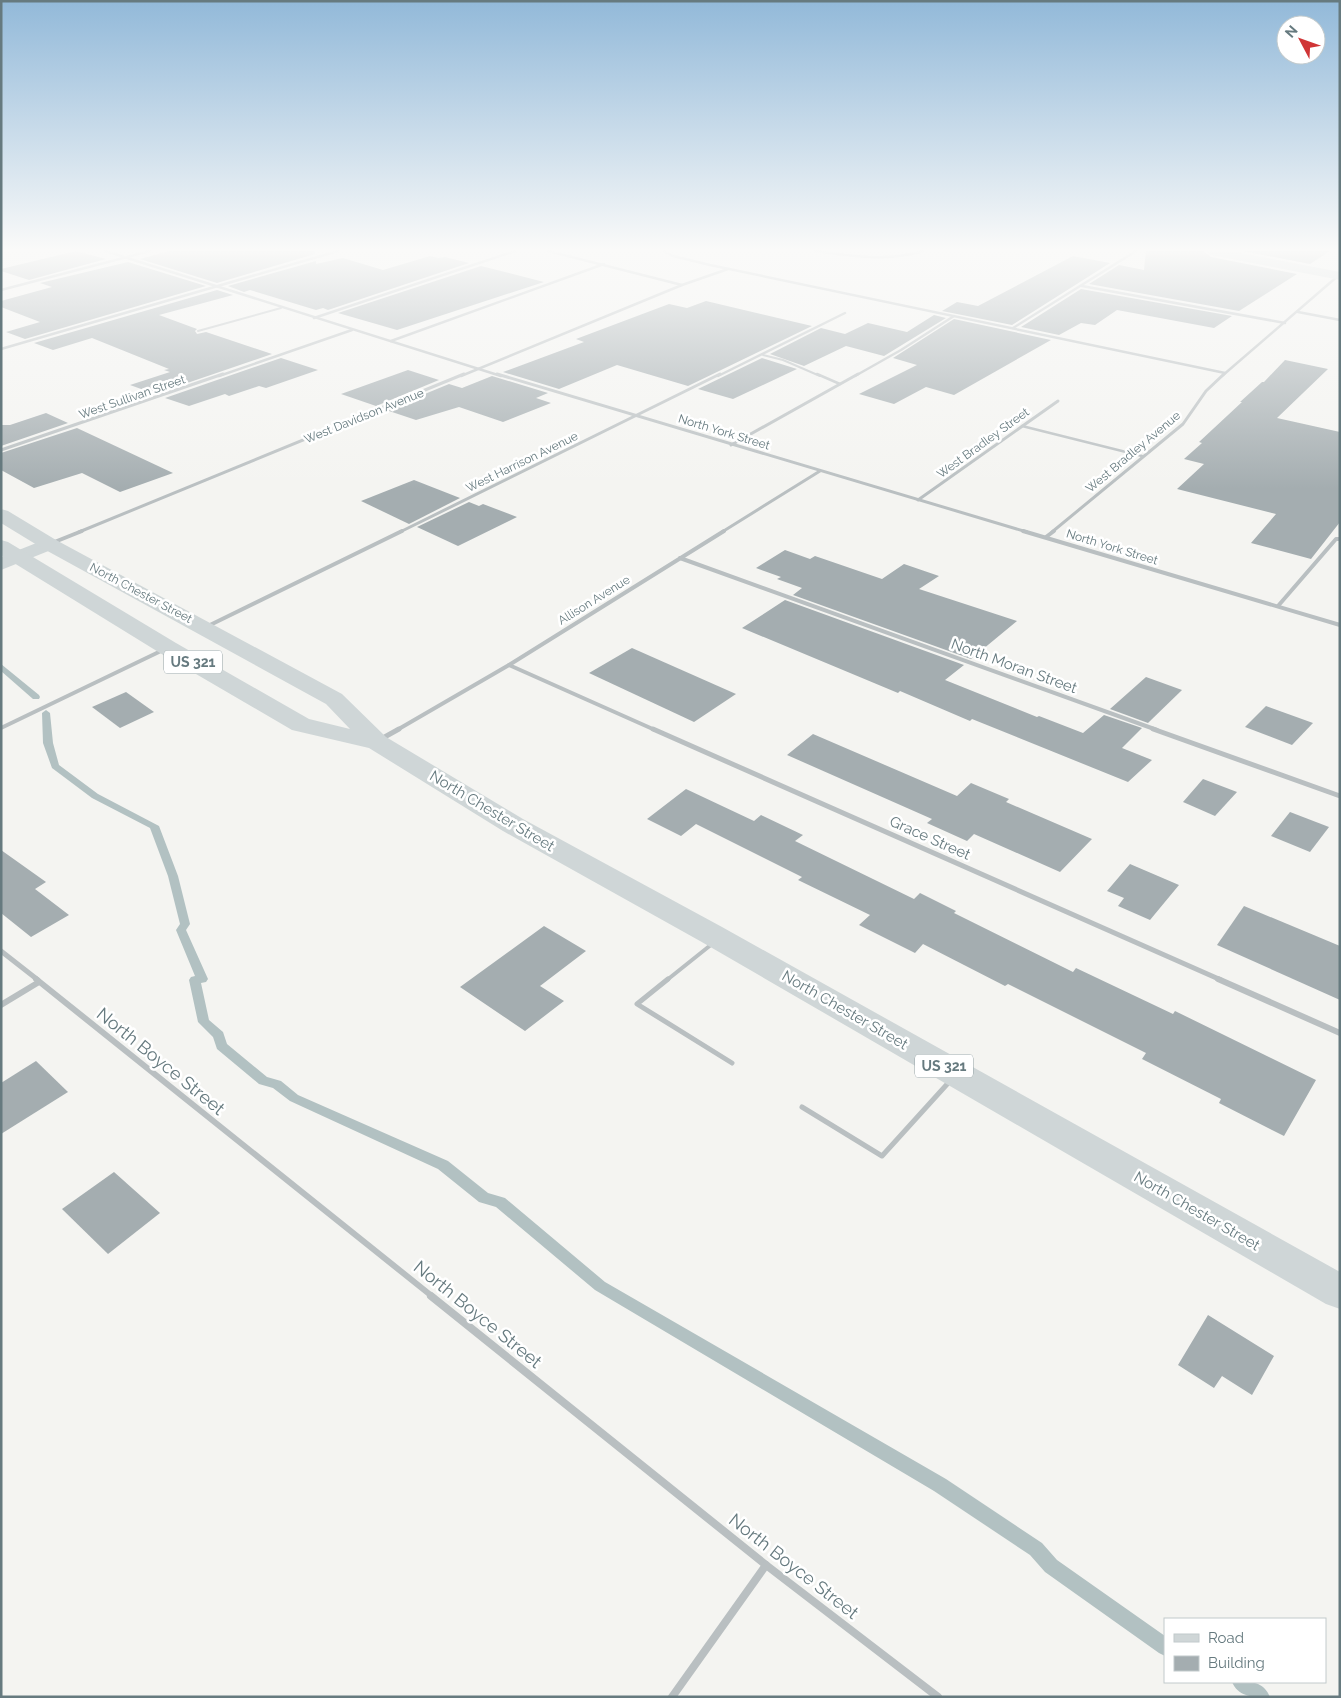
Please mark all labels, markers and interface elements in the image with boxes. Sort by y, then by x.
north arrow [1276,15,1326,65]
text: N [1282,22,1301,41]
street label: West Sullivan Street [77,372,187,422]
street label: West Davidson Avenue [302,386,426,446]
street label: West Bradley Street [934,405,1032,481]
street label: West Bradley Avenue [1083,408,1183,496]
street label: North York Street [677,411,771,453]
street label: West Harrison Avenue [464,429,580,495]
street label: North York Street [1065,526,1159,568]
street label: North Chester Street [87,560,195,626]
street label: Allison Avenue [556,572,632,628]
street label: North Moran Street [949,635,1079,697]
road number: US 321 [164,650,222,674]
street label: North Chester Street [426,767,558,855]
street label: Grace Street [887,812,973,864]
street label: North Chester Street [779,967,911,1053]
street label: North Boyce Street [93,1003,229,1119]
road number: US 321 [915,1054,973,1078]
street label: North Chester Street [1131,1168,1263,1254]
street label: North Boyce Street [410,1256,546,1372]
street label: North Boyce Street [725,1509,863,1623]
legend [1164,1618,1326,1683]
text: Road [1208,1629,1244,1647]
text: Building [1208,1654,1265,1672]

